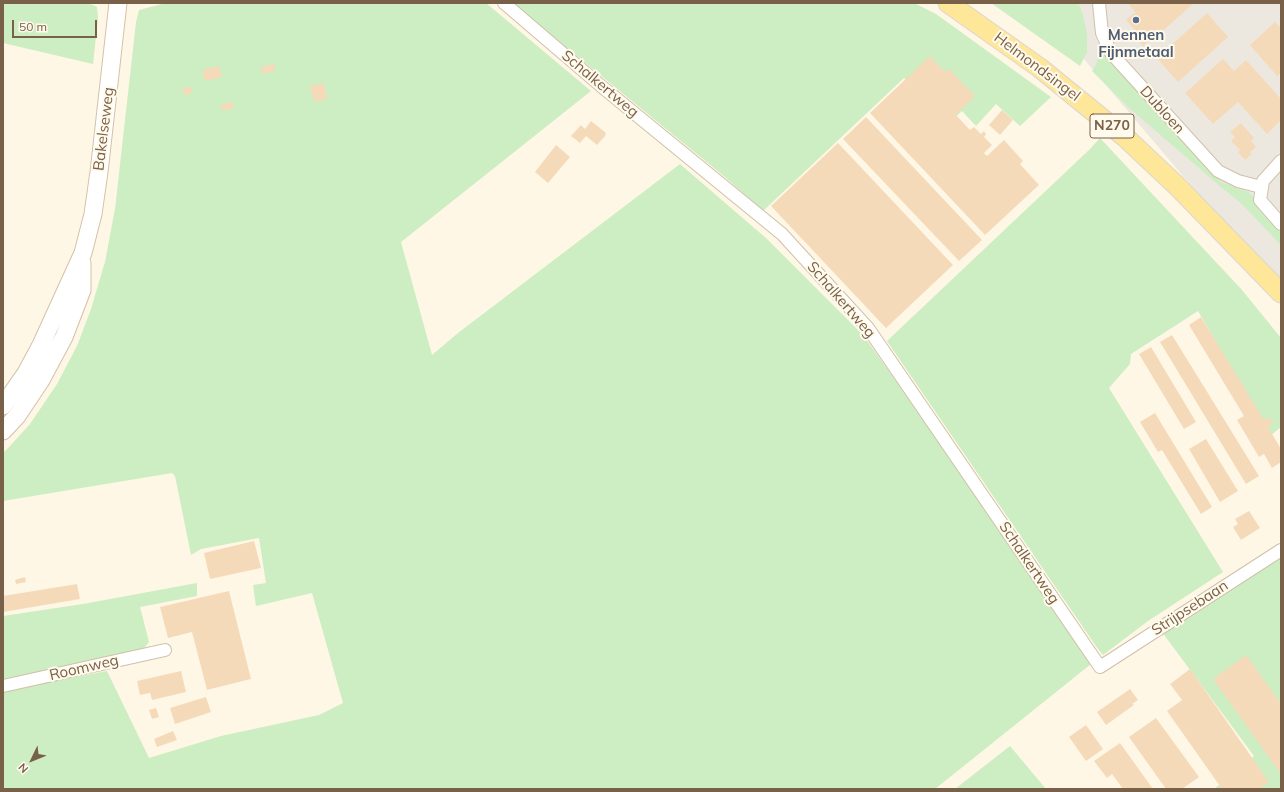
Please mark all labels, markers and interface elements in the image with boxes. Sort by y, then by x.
scale bar [14,12,99,38]
marker: Mennen Fijnmetaal [1131,15,1141,25]
text: 50 m [19,19,47,34]
place label: Mennen Fijnmetaal [1098,26,1174,61]
street label: Helmondsingel [990,29,1084,105]
street label: Schalkertweg [558,47,642,121]
street label: Dubloen [1136,82,1188,138]
street label: Bakelseweg [90,86,118,172]
road number: N270 [1090,114,1134,138]
street label: Schalkertweg [803,258,879,342]
street label: Schalkertweg [995,519,1063,607]
street label: Strijpsebaan [1148,577,1232,639]
street label: Roomweg [48,651,120,685]
north arrow [12,740,52,780]
text: N [15,760,31,776]

